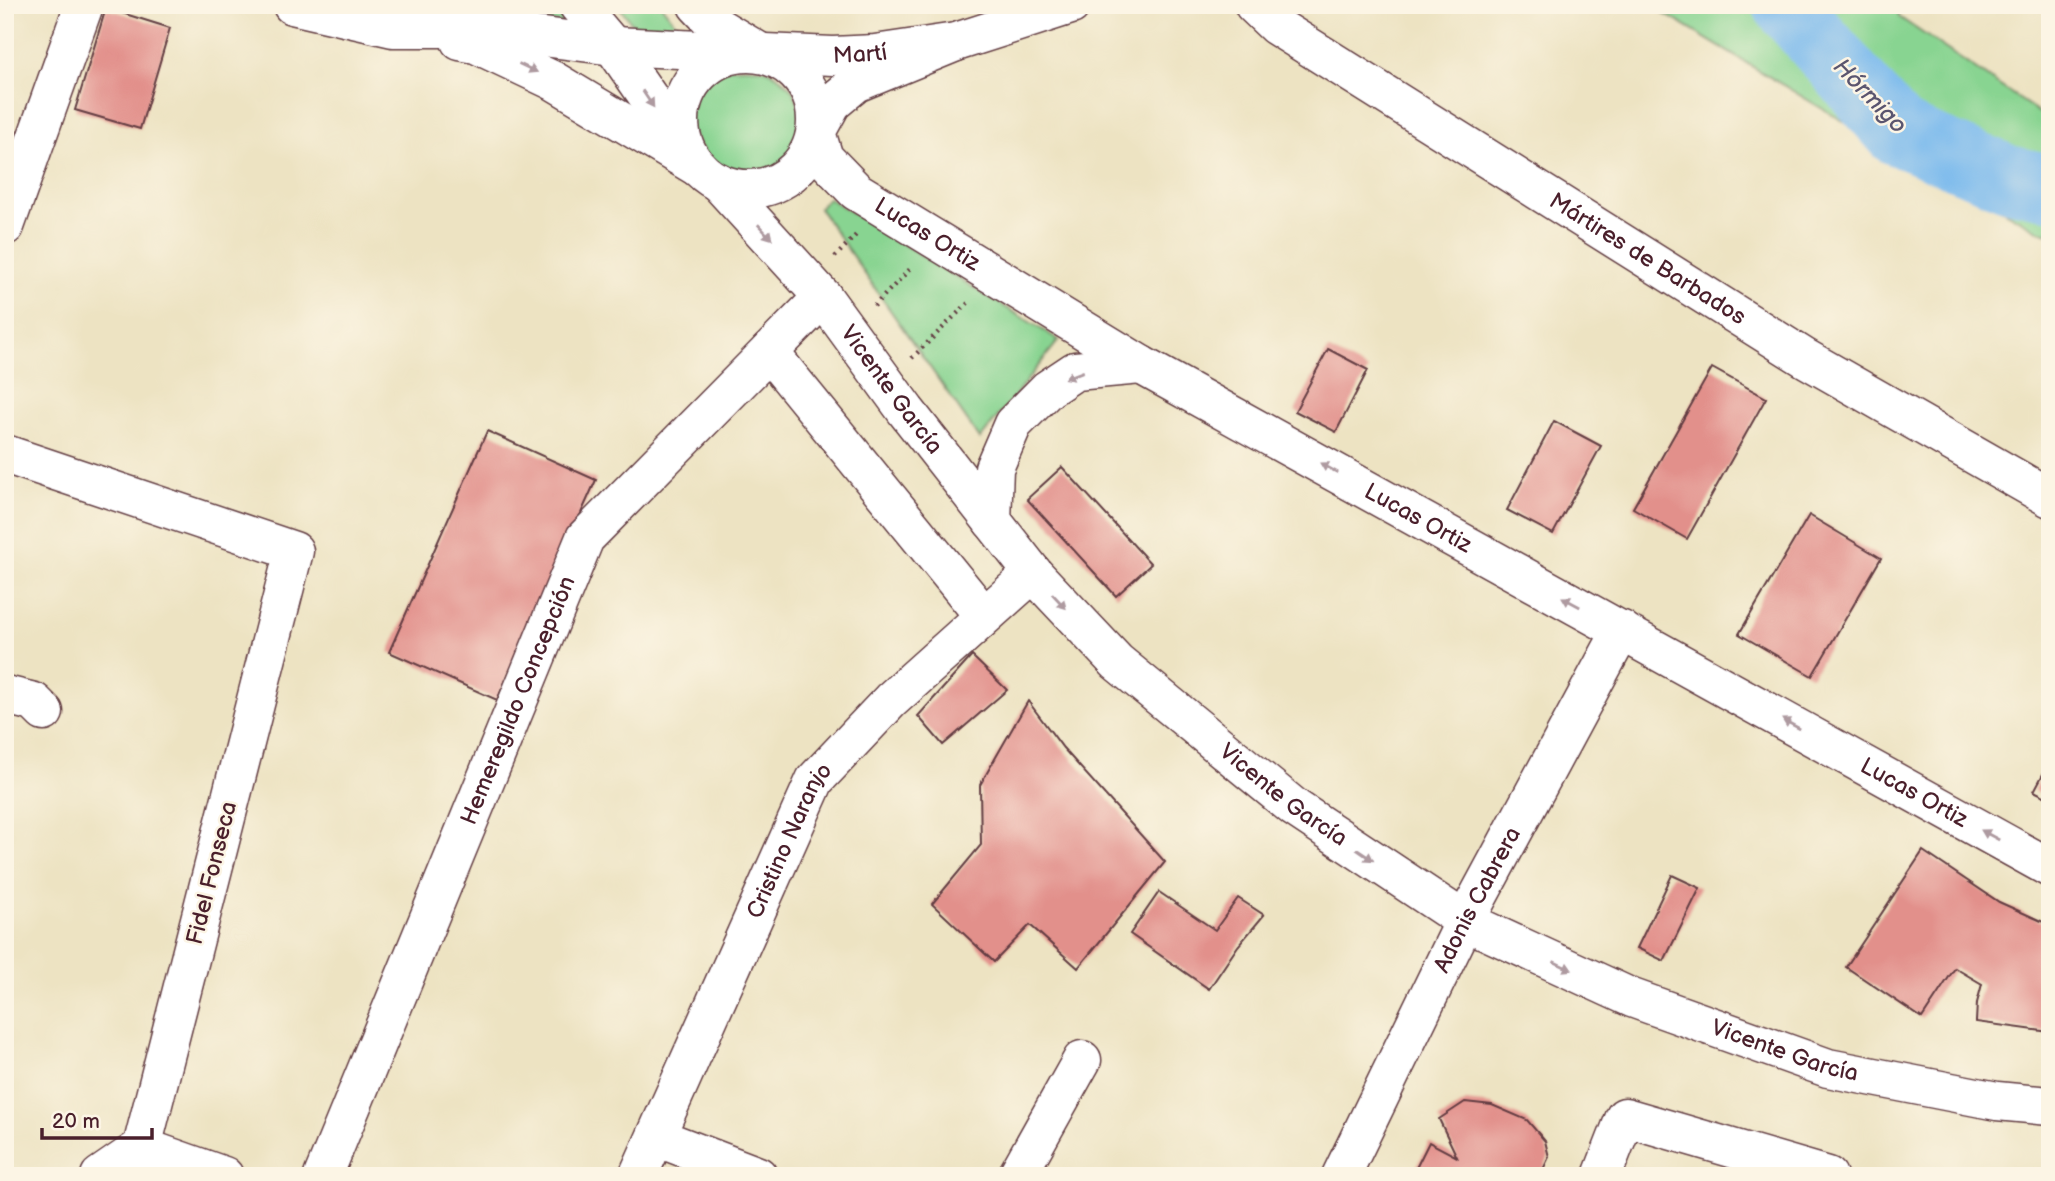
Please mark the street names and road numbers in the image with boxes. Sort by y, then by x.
street label: Martí [832,38,889,70]
street label: Mártires de Barbados [1544,187,1751,331]
street label: Lucas Ortiz [869,192,986,278]
street label: Vicente García [834,320,949,460]
street label: Lucas Ortiz [1359,477,1477,560]
street label: Hemeregildo Concepción [455,572,582,829]
street label: Vicente García [1213,738,1352,853]
street label: Lucas Ortiz [1855,752,1974,834]
street label: Cristino Naranjo [741,757,838,923]
street label: Fidel Fonseca [181,798,243,948]
street label: Adonis Cabrera [1428,822,1527,977]
street label: Vicente García [1707,1013,1861,1088]

